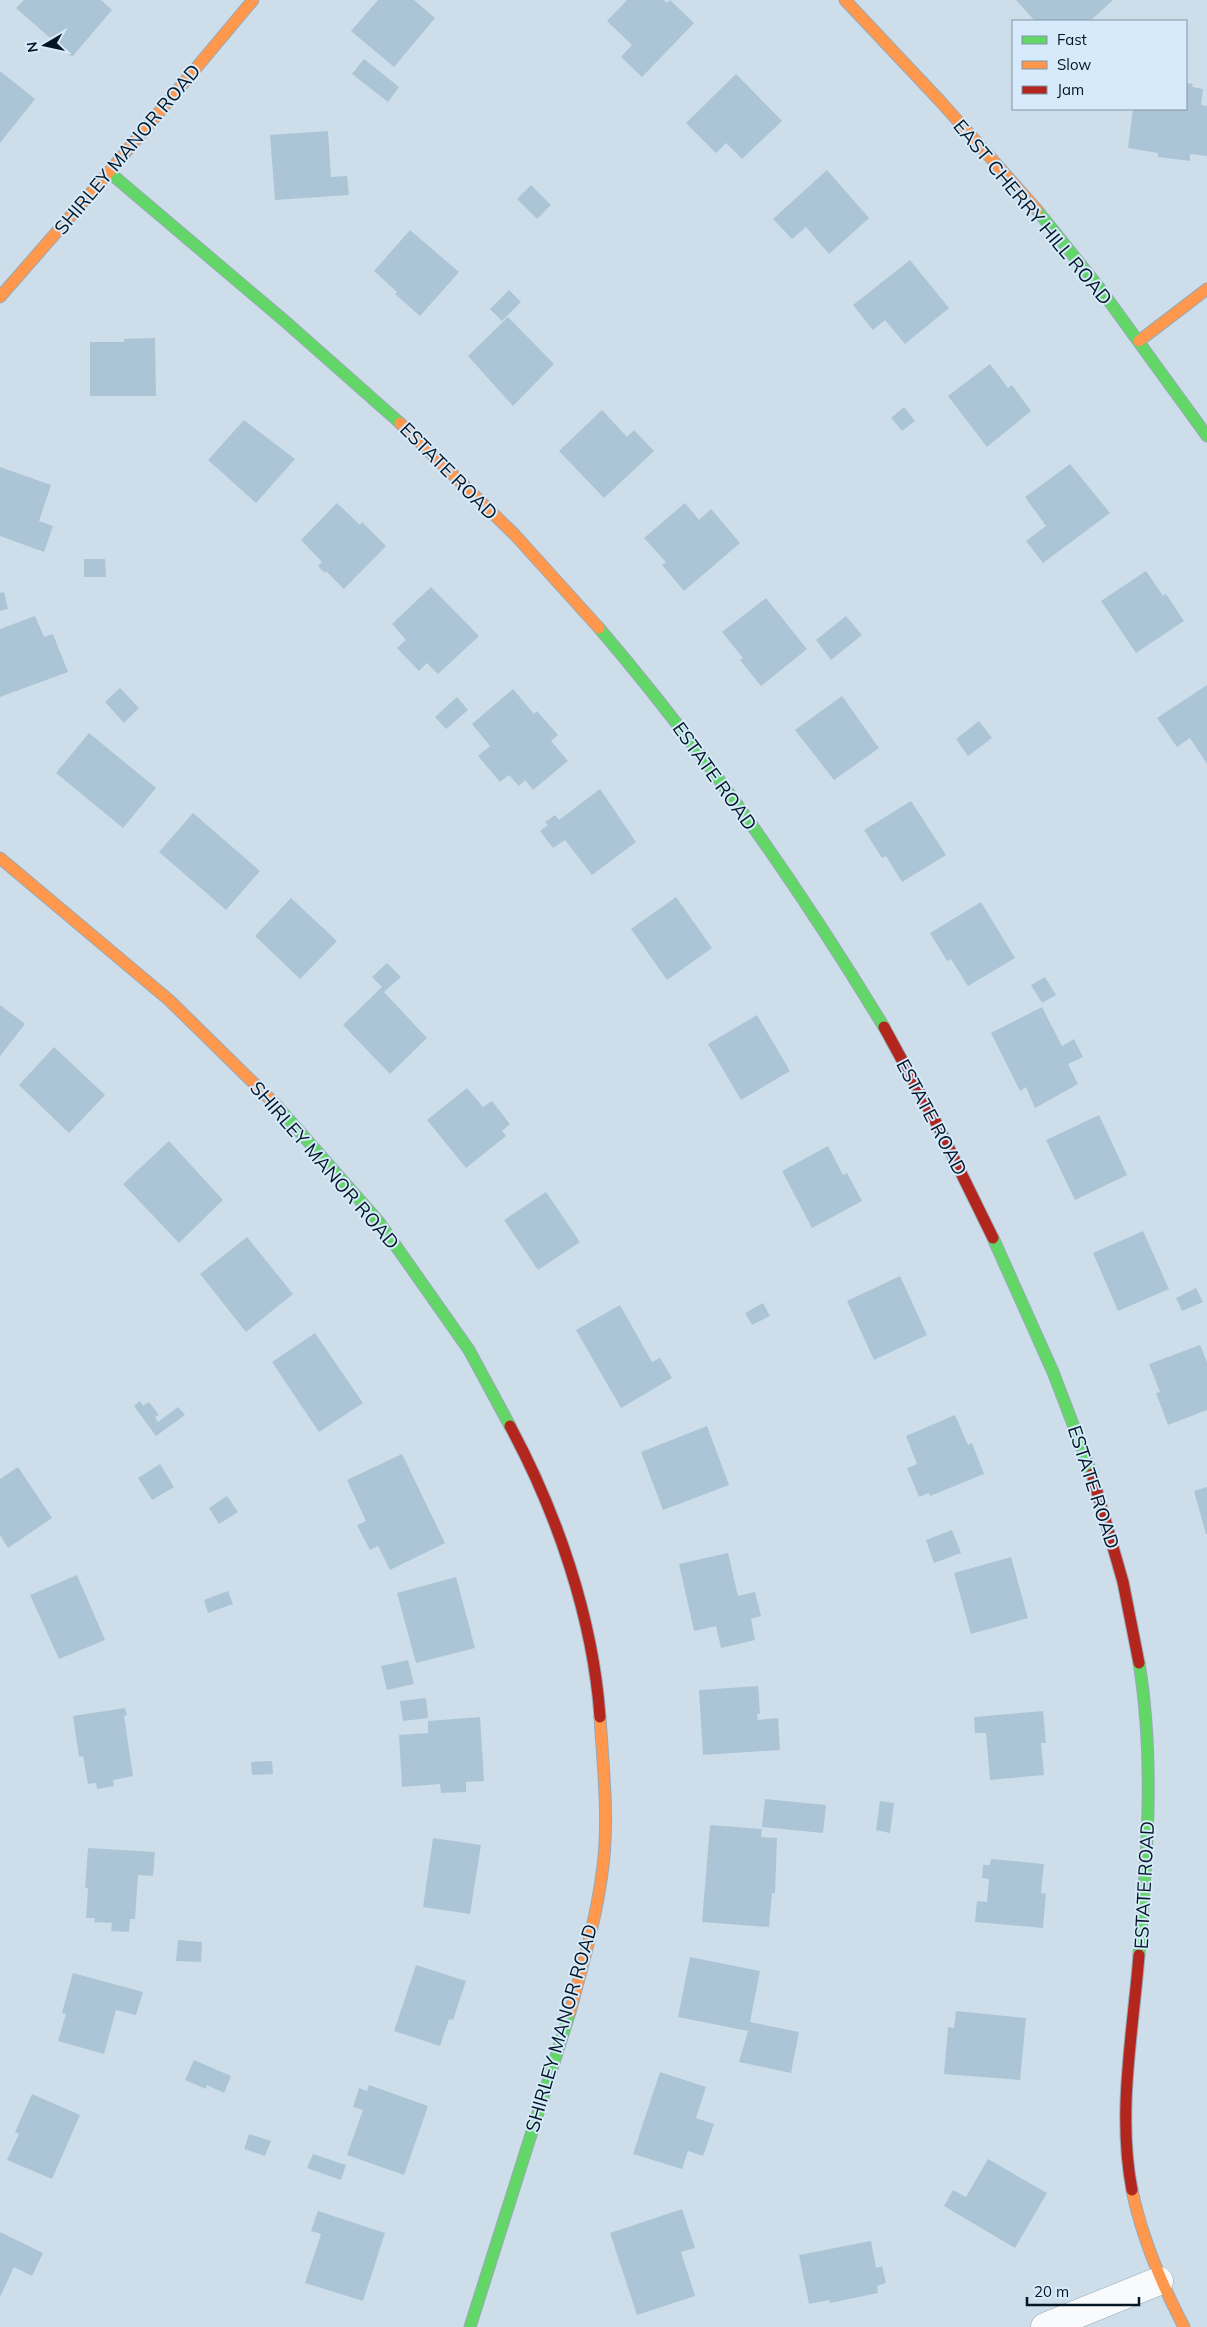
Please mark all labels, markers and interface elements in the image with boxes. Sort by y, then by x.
north arrow [20,20,70,70]
legend [1012,20,1187,110]
text: Fast [1057,30,1087,49]
text: N [22,40,42,54]
text: Slow [1057,55,1091,74]
street label: SHIRLEY MANOR ROAD [49,59,205,239]
text: Jam [1057,80,1084,99]
street label: EAST CHERRY HILL ROAD [948,114,1118,310]
street label: ESTATE ROAD [395,417,503,525]
street label: ESTATE ROAD [668,717,762,835]
street label: ESTATE ROAD [891,1055,973,1179]
street label: SHIRLEY MANOR ROAD [245,1076,405,1254]
street label: ESTATE ROAD [1063,1422,1125,1552]
street label: ESTATE ROAD [1129,1820,1159,1950]
street label: SHIRLEY MANOR ROAD [520,1921,602,2135]
scale bar [1027,2274,1140,2306]
text: 20 m [1034,2282,1069,2301]

